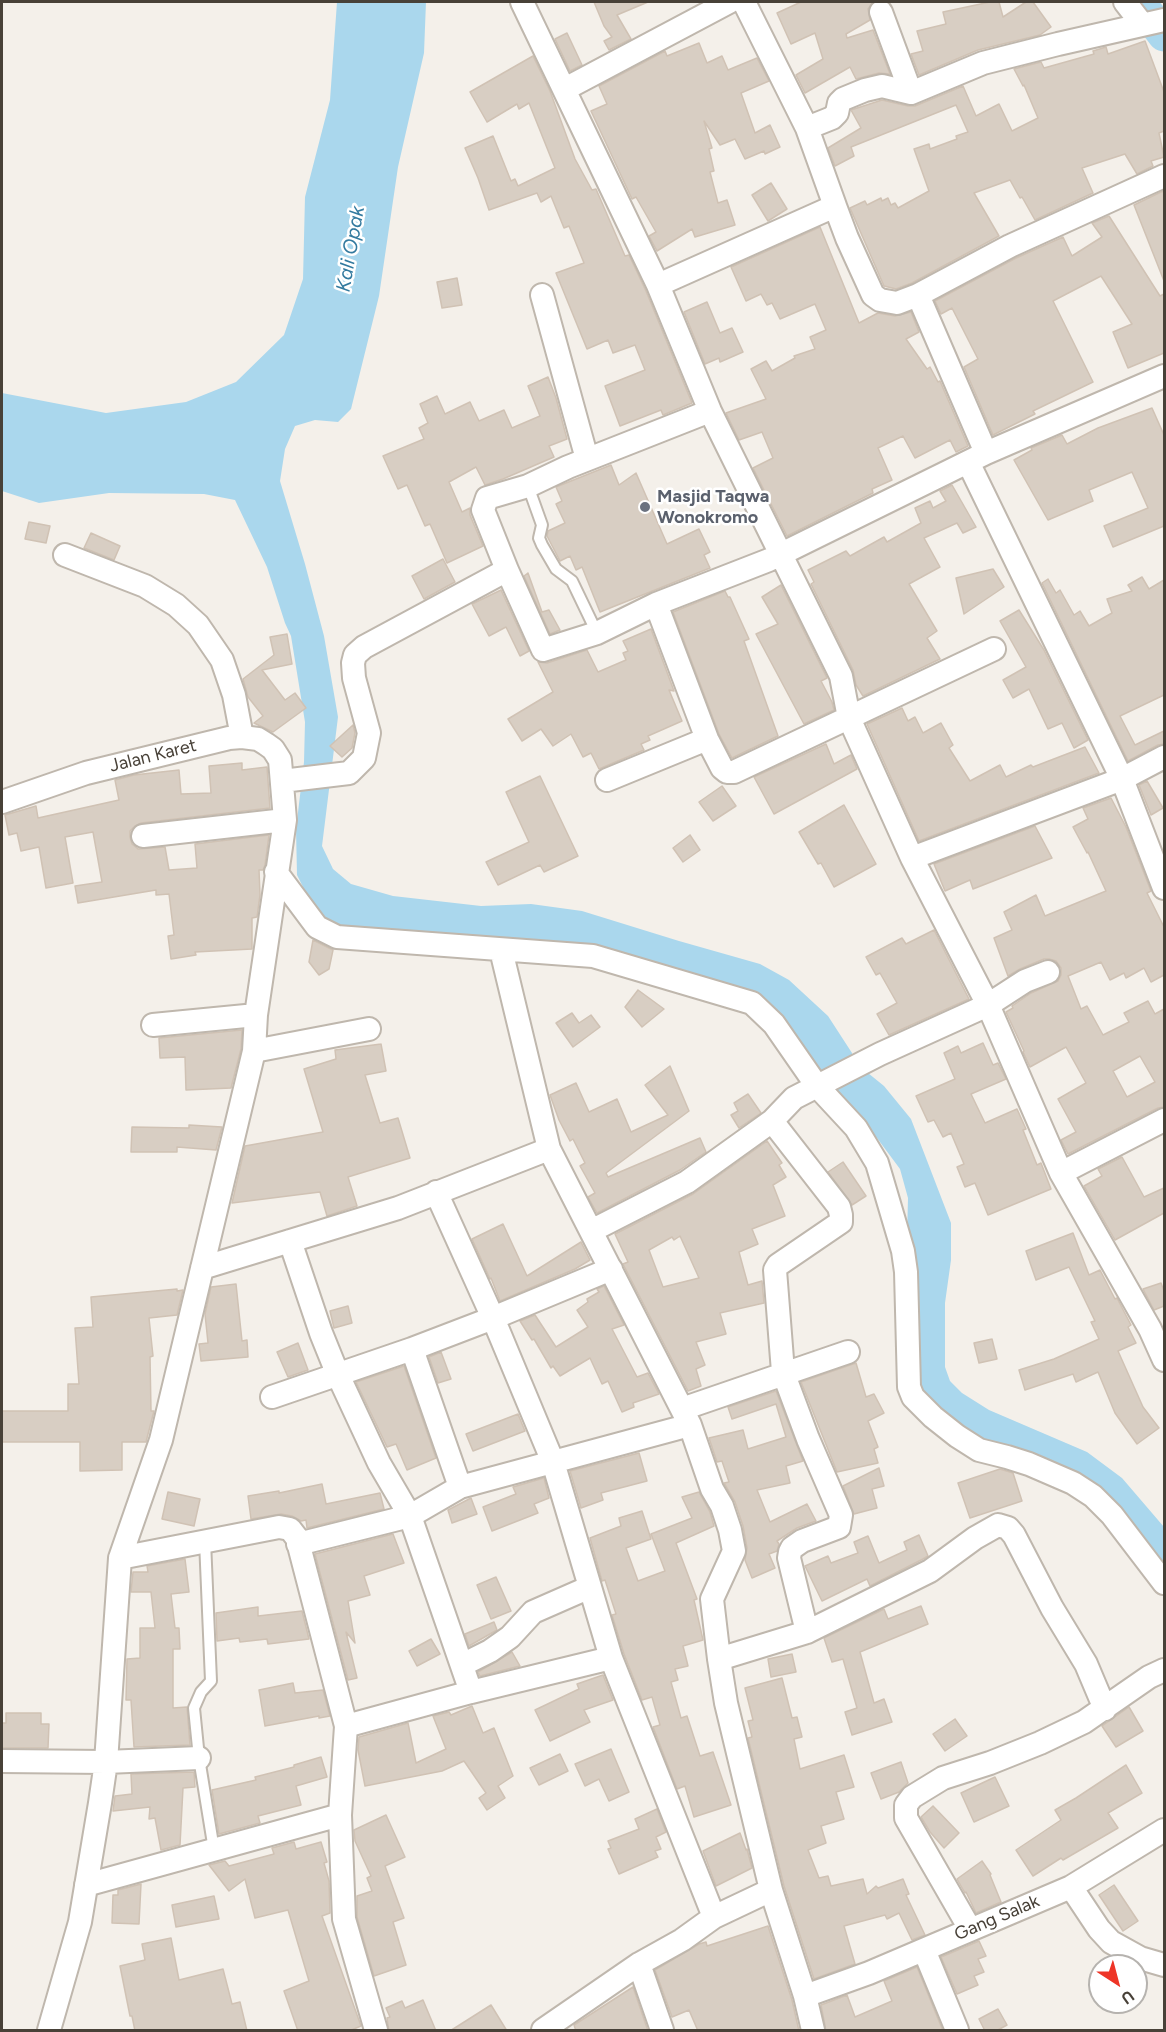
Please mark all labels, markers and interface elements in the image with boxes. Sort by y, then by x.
water label: Kali Opak [332,204,370,294]
place label: Masjid Taqwa Wonokromo [657,486,769,528]
marker: Masjid Taqwa Wonokromo [638,500,652,514]
street label: Jalan Karet [107,735,199,777]
street label: Gang Salak [951,1890,1043,1946]
north arrow [1088,1954,1148,2014]
text: U [1118,1986,1138,2008]

